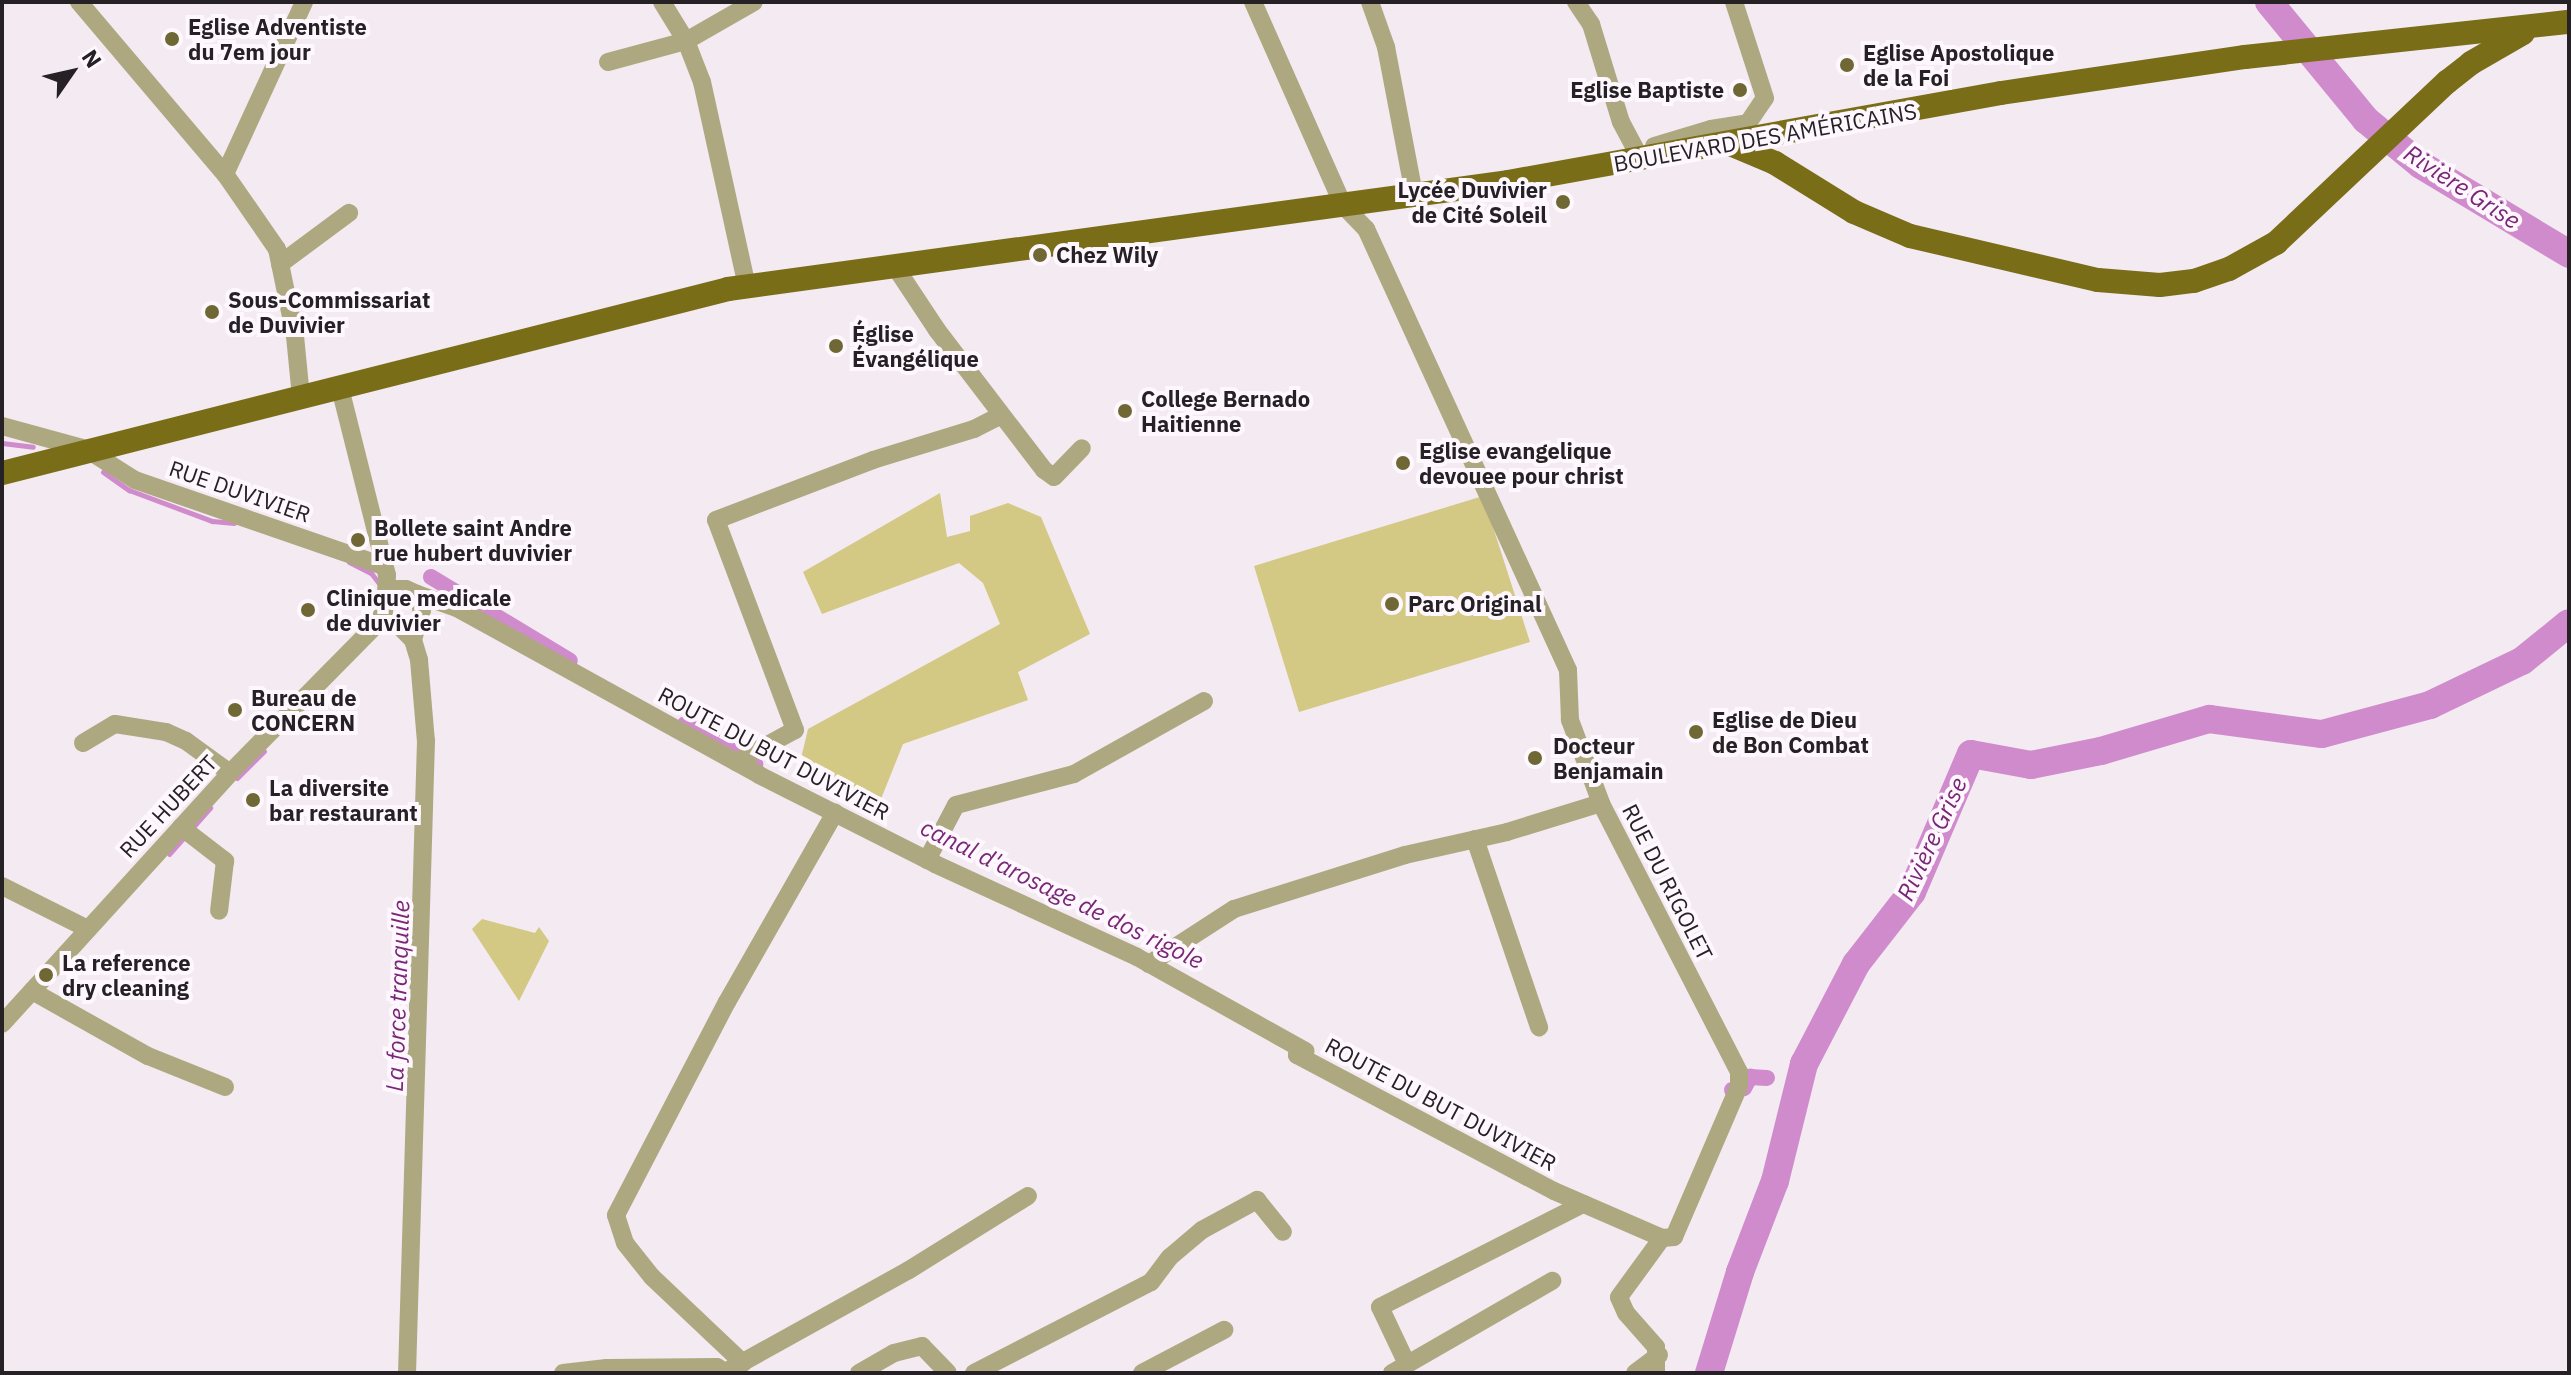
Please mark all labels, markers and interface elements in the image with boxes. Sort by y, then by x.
place label: Eglise Adventiste du 7em jour [188,13,367,64]
marker: Eglise Adventiste du 7em jour [163,30,181,48]
north arrow [32,32,112,112]
place label: Eglise Apostolique de la Foi [1863,39,2054,90]
text: N [76,44,109,73]
marker: Eglise Apostolique de la Foi [1838,56,1856,74]
place label: Eglise Baptiste [1570,77,1724,103]
marker: Eglise Baptiste [1731,81,1749,99]
street label: BOULEVARD DES AMÉRICAINS [1611,97,1919,177]
water label: Rivière Grise [2399,139,2525,235]
place label: Lycée Duvivier de Cité Soleil [1397,176,1547,228]
marker: Lycée Duvivier de Cité Soleil [1554,193,1572,211]
place label: Chez Wily [1056,242,1158,268]
marker: Chez Wily [1031,246,1049,264]
place label: Sous-Commissariat de Duvivier [228,286,430,338]
marker: Sous-Commissariat de Duvivier [203,303,221,321]
place label: Église Évangélique [852,320,979,372]
marker: Église Évangélique [827,337,845,355]
place label: College Bernado Haitienne [1141,385,1310,436]
marker: College Bernado Haitienne [1116,402,1134,420]
place label: Eglise evangelique devouee pour christ [1419,437,1624,488]
street label: RUE DUVIVIER [166,454,314,528]
marker: Eglise evangelique devouee pour christ [1394,454,1412,472]
place label: Bollete saint Andre rue hubert duvivier [374,514,572,566]
marker: Bollete saint Andre rue hubert duvivier [349,531,367,549]
place label: Clinique medicale de duvivier [326,584,511,636]
place label: Parc Original [1408,591,1542,617]
marker: Parc Original [1383,595,1401,613]
marker: Clinique medicale de duvivier [297,599,319,621]
street label: ROUTE DU BUT DUVIVIER [654,681,894,825]
place label: Bureau de CONCERN [251,684,356,736]
marker: Bureau de CONCERN [226,701,244,719]
place label: Eglise de Dieu de Bon Combat [1712,706,1869,758]
marker: Eglise de Dieu de Bon Combat [1687,723,1705,741]
place label: Docteur Benjamain [1553,732,1664,784]
marker: Docteur Benjamain [1524,747,1546,769]
street label: RUE HUBERT [114,749,222,863]
water label: Rivière Grise [1891,773,1973,905]
place label: La diversite bar restaurant [269,774,418,826]
marker: La diversite bar restaurant [244,791,262,809]
street label: RUE DU RIGOLET [1617,799,1719,965]
water label: canal d'arosage de dos rigole [916,813,1208,975]
water label: La force tranquille [380,900,416,1092]
place label: La reference dry cleaning [62,949,191,1000]
marker: La reference dry cleaning [37,966,55,984]
street label: ROUTE DU BUT DUVIVIER [1321,1032,1561,1176]

